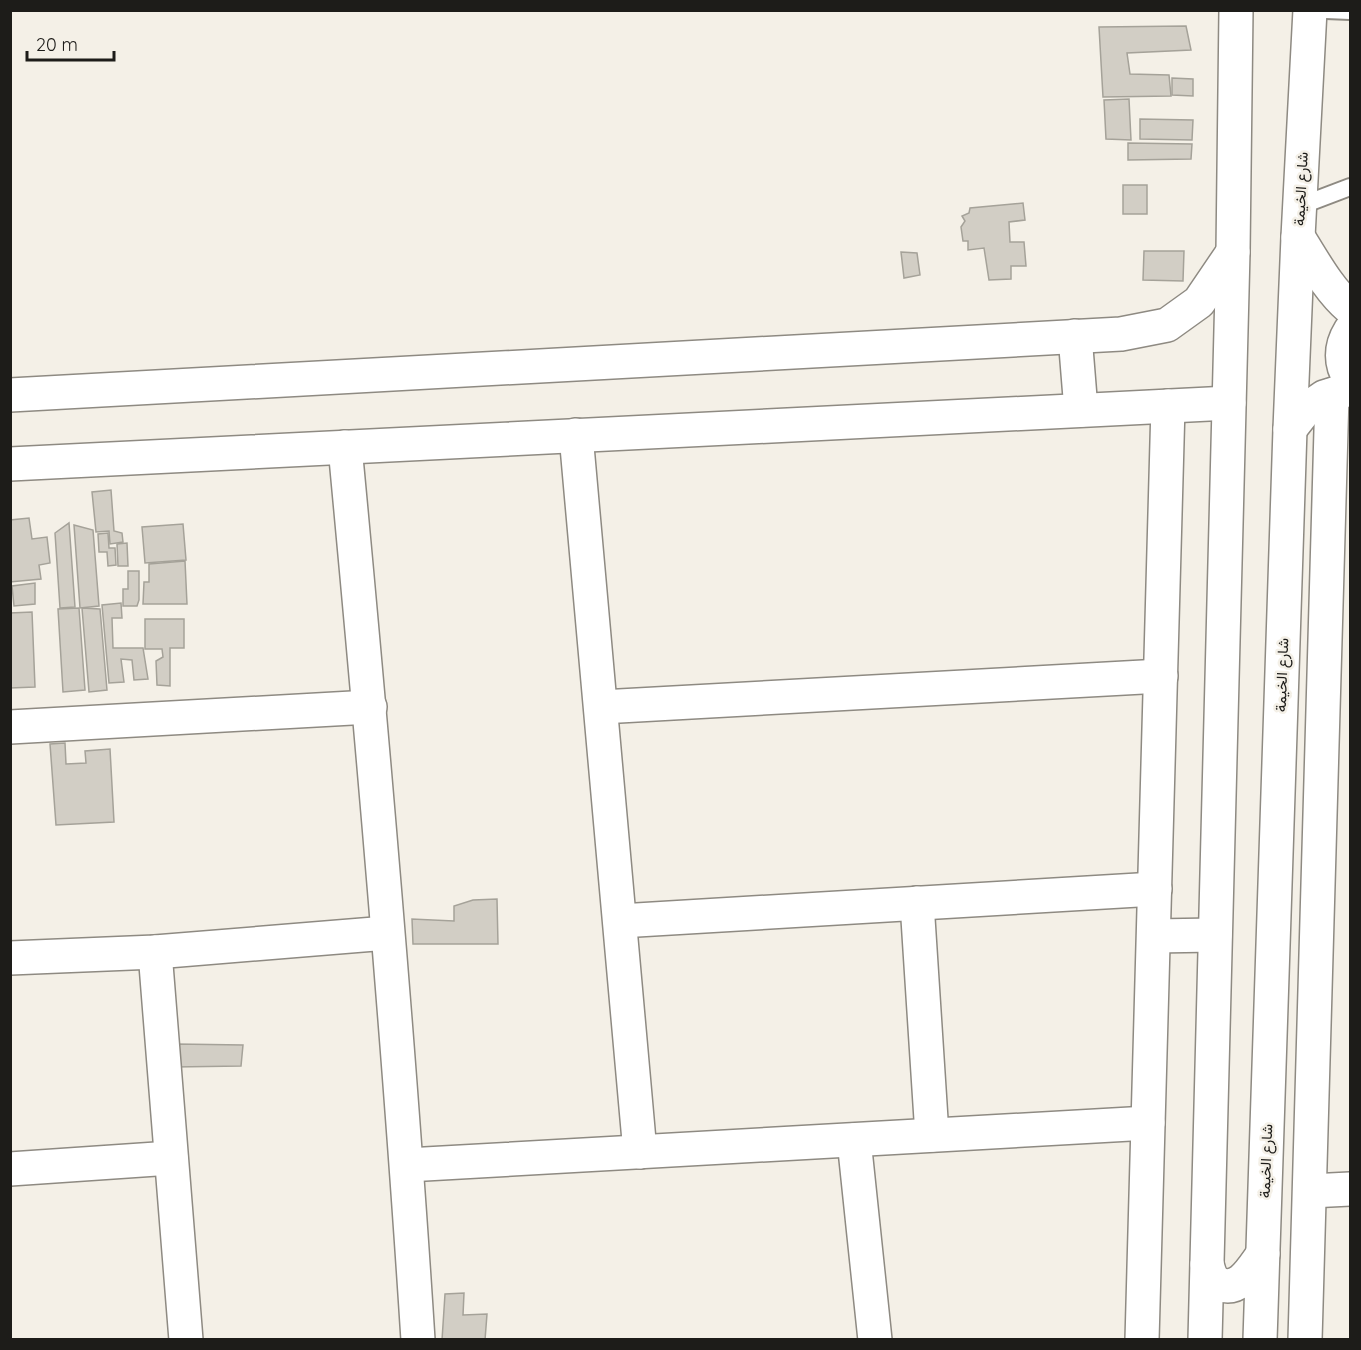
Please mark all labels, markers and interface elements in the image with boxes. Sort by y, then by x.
scale bar [27,24,114,62]
text: 20 m [36,33,78,56]
street label: شارع الخيمة [1289,151,1314,227]
street label: شارع الخيمة [1271,637,1294,712]
street label: شارع الخيمة [1255,1123,1278,1198]

